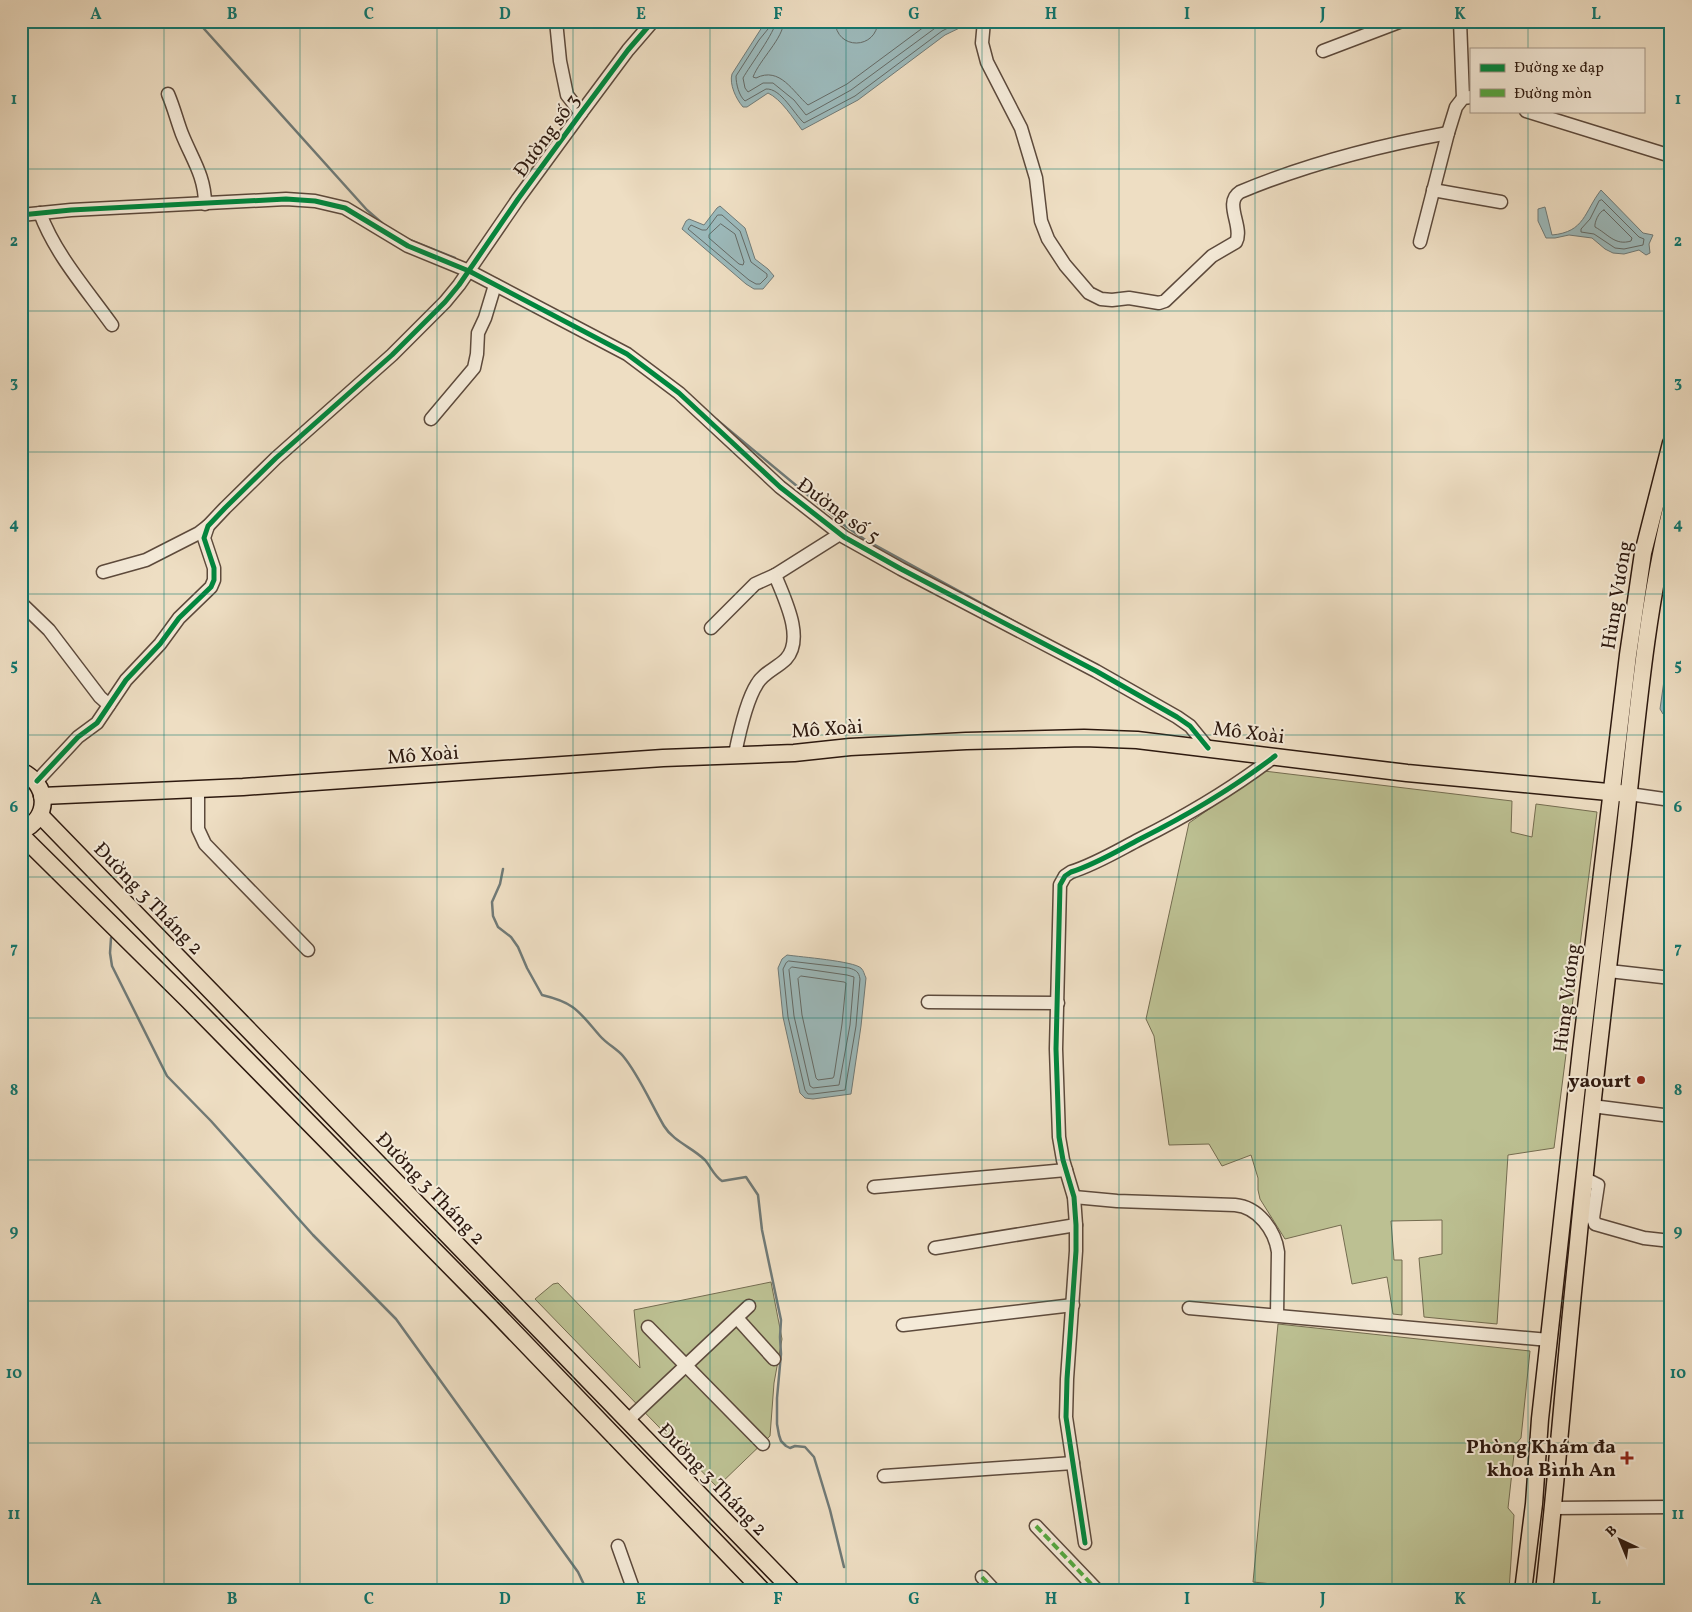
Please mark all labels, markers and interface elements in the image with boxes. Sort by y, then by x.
text: A [90,4,102,26]
text: B [227,4,238,26]
text: C [364,4,374,26]
text: D [499,4,511,26]
text: E [636,4,646,26]
text: F [773,4,783,26]
text: G [908,4,920,26]
text: H [1045,4,1057,26]
text: I [1184,4,1190,26]
text: J [1319,4,1326,26]
text: K [1454,4,1466,26]
text: L [1591,4,1601,26]
legend [1470,48,1644,112]
text: Đường xe đạp [1514,58,1604,79]
text: Đường mòn [1514,84,1592,105]
text: 1 [11,89,17,111]
street label: Đường số 3 [508,89,587,184]
text: 1 [1675,89,1681,111]
text: 2 [10,231,18,253]
text: 2 [1674,231,1682,253]
text: 3 [10,372,18,394]
text: 3 [1674,372,1682,394]
street label: Đường số 5 [791,472,885,551]
text: 4 [9,514,19,536]
text: 4 [1673,514,1683,536]
street label: Hùng Vương [1596,539,1640,652]
text: 5 [10,655,18,677]
text: 5 [1674,655,1682,677]
street label: Mô Xoài [790,714,864,746]
street label: Mô Xoài [1211,716,1286,752]
street label: Mô Xoài [386,740,460,772]
text: 6 [10,797,19,819]
text: 6 [1674,797,1683,819]
street label: Đường 3 Tháng 2 [86,837,209,962]
text: 7 [10,938,18,960]
text: 7 [1674,938,1682,960]
street label: Hùng Vương [1547,942,1589,1054]
place label: yaourt [1568,1068,1631,1096]
marker: yaourt [1635,1074,1647,1086]
text: 8 [10,1080,18,1102]
text: 8 [1674,1080,1682,1102]
street label: Đường 3 Tháng 2 [368,1127,491,1252]
text: 9 [10,1221,19,1243]
text: 9 [1674,1221,1683,1243]
text: 10 [6,1363,22,1385]
text: 10 [1670,1363,1686,1385]
street label: Đường 3 Tháng 2 [650,1418,773,1543]
place label: Phòng Khám đa khoa Bình An [1466,1434,1616,1485]
marker: Phòng Khám đa khoa Bình An [1620,1451,1634,1465]
text: 11 [8,1504,20,1526]
text: 11 [1672,1504,1684,1526]
north arrow [1594,1514,1644,1564]
text: B [1602,1522,1622,1542]
text: A [90,1589,102,1611]
text: B [227,1589,238,1611]
text: C [364,1589,374,1611]
text: D [499,1589,511,1611]
text: E [636,1589,646,1611]
text: F [773,1589,783,1611]
text: G [908,1589,920,1611]
text: H [1045,1589,1057,1611]
text: I [1184,1589,1190,1611]
text: J [1319,1589,1326,1611]
text: K [1454,1589,1466,1611]
text: L [1591,1589,1601,1611]

